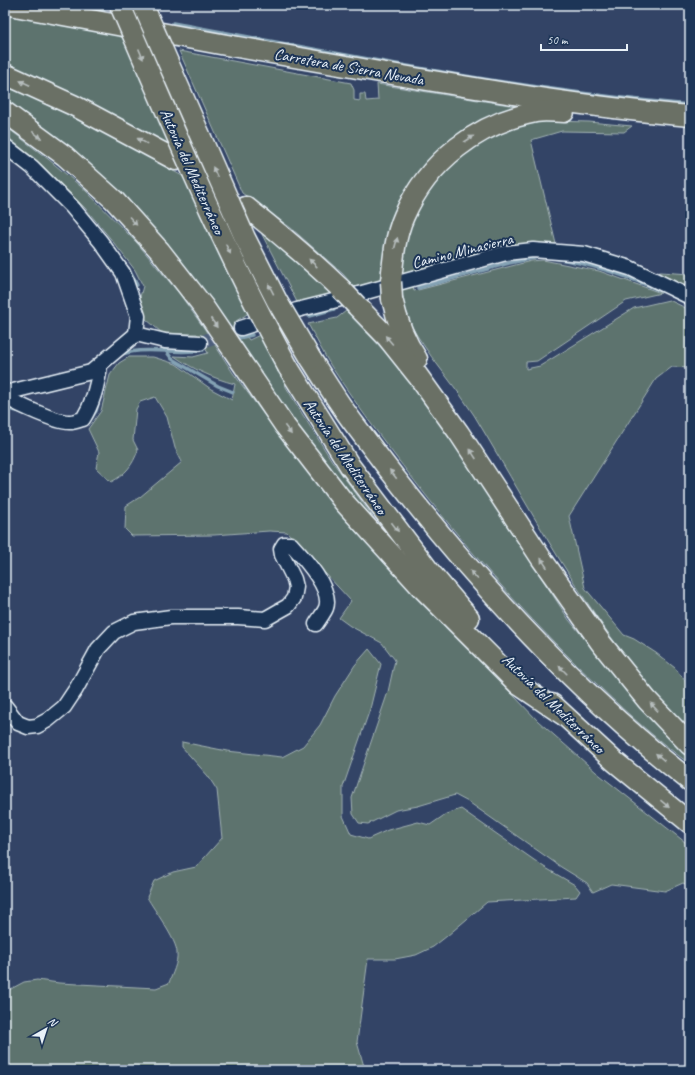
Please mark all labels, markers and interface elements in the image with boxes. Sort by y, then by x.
scale bar [541,26,627,52]
text: 50 m [547,32,569,48]
street label: Carretera de Sierra Nevada [273,44,427,90]
one-way arrow [139,48,145,60]
one-way arrow [19,80,31,86]
street label: Autovía del Mediterráneo [155,106,230,239]
one-way arrow [31,130,42,139]
one-way arrow [464,135,474,143]
one-way arrow [136,137,148,144]
one-way arrow [212,166,218,177]
one-way arrow [129,216,138,226]
street label: Camino Minasierra [410,228,516,273]
one-way arrow [393,237,399,249]
one-way arrow [225,244,231,255]
one-way arrow [308,258,318,267]
one-way arrow [268,283,274,295]
one-way arrow [210,318,218,328]
one-way arrow [384,335,393,346]
street label: Autovía del Mediterráneo [299,395,393,520]
one-way arrow [284,424,293,435]
one-way arrow [469,449,477,459]
one-way arrow [388,468,397,479]
one-way arrow [391,521,399,532]
one-way arrow [540,558,548,568]
one-way arrow [470,570,479,580]
street label: Autovía del Mediterráneo [498,650,610,759]
one-way arrow [558,665,568,675]
one-way arrow [649,702,658,712]
one-way arrow [654,752,665,761]
one-way arrow [660,799,671,808]
north arrow [26,1009,66,1049]
text: N [45,1014,61,1030]

